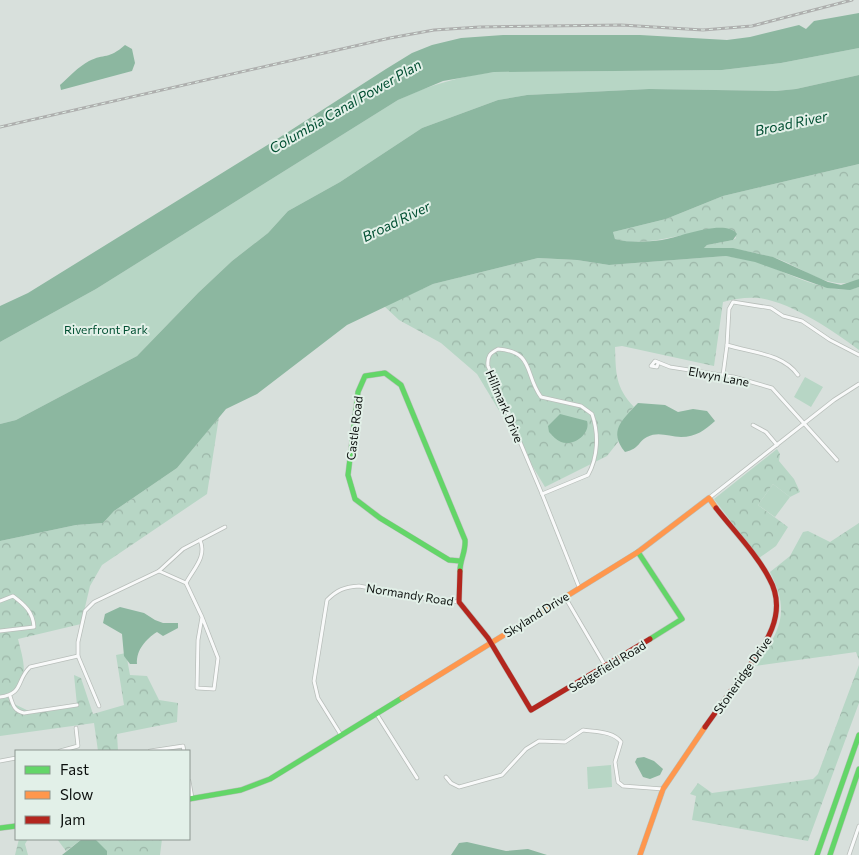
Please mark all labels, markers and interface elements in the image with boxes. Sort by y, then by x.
water label: Columbia Canal Power Plan [266,55,424,157]
water label: Broad River [753,107,829,139]
water label: Broad River [359,197,433,245]
park label: Riverfront Park [64,322,148,336]
street label: Elwyn Lane [687,363,751,389]
street label: Hillmark Drive [483,368,527,444]
street label: Castle Road [343,395,365,461]
street label: Normandy Road [365,580,455,608]
street label: Skyland Drive [501,588,571,640]
street label: Stoneridge Drive [710,634,774,716]
street label: Sedgefield Road [566,637,648,695]
legend [15,750,190,840]
text: Fast [60,760,89,778]
text: Slow [60,785,93,803]
text: Jam [60,810,85,828]

